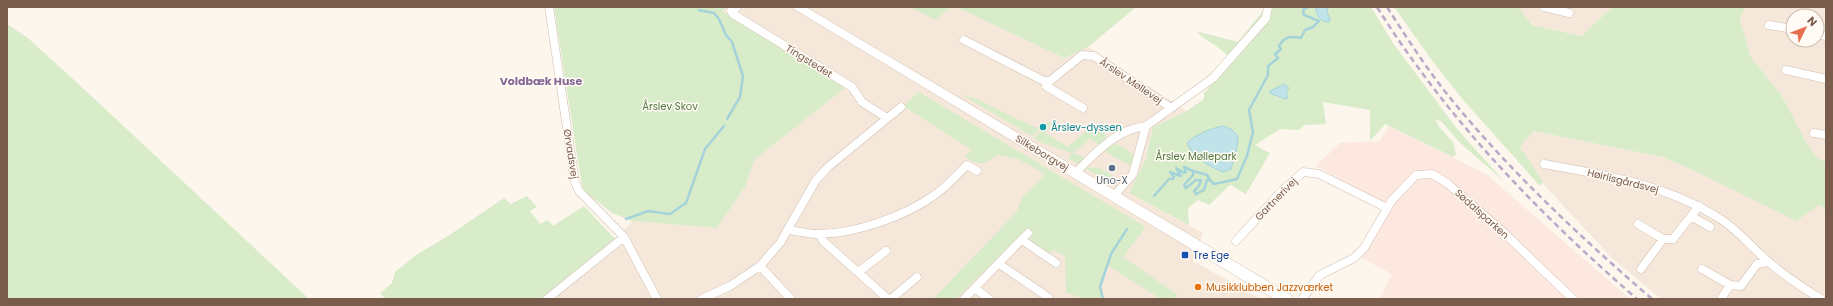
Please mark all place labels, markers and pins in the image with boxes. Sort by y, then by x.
place label: Årslev-dyssen [1051,120,1122,135]
marker: Årslev-dyssen [1038,122,1048,132]
marker: Uno-X [1107,163,1117,173]
place label: Uno-X [1096,173,1128,188]
place label: Tre Ege [1193,248,1229,263]
marker: Tre Ege [1180,250,1190,260]
place label: Musikklubben Jazzværket [1206,280,1333,295]
marker: Musikklubben Jazzværket [1193,282,1203,292]

